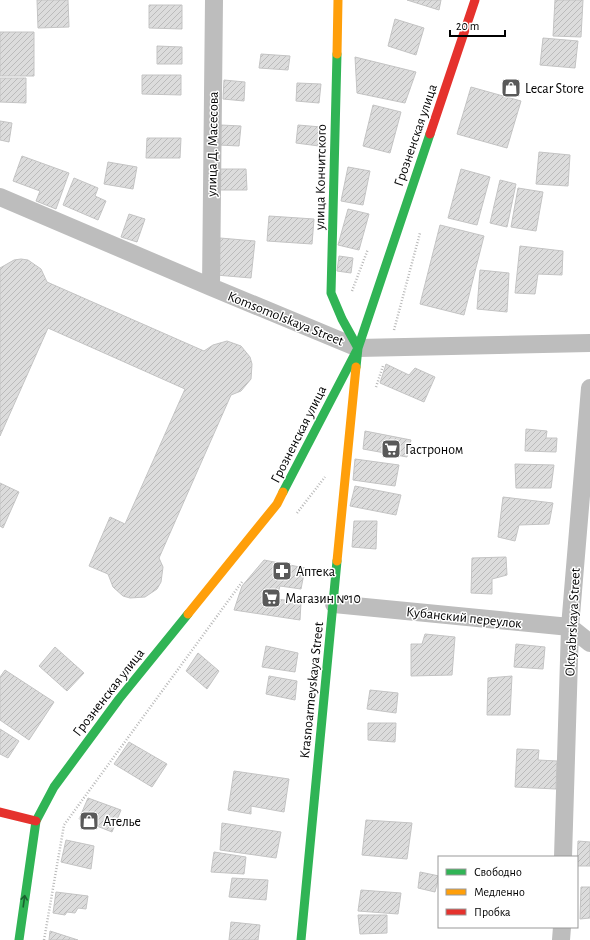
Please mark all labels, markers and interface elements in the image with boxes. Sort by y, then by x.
scale bar [450,12,505,38]
text: 20 m [456,20,479,32]
shop icon: Lecar Store [500,77,522,99]
street label: Грозненская улица [392,82,440,188]
place label: Lecar Store [525,82,584,96]
street label: улица Д. Масесова [205,91,221,198]
street label: улица Кончитского [313,124,329,231]
street label: Komsomolskaya Street [226,289,346,349]
street label: Грозненская улица [268,383,330,485]
supermarket icon: Гастроном [380,438,402,460]
place label: Гастроном [405,443,463,457]
pharmacy icon: Аптека [271,560,293,582]
place label: Аптека [296,565,336,579]
street label: Oktyabrskaya Street [563,567,583,677]
supermarket icon: Магазин №10 [260,587,282,609]
place label: Магазин №10 [285,592,361,606]
street label: Кубанский переулок [405,605,523,631]
street label: Krasnoarmeyskaya Street [298,621,326,759]
street label: Грозненская улица [70,646,148,739]
shop icon: Ателье [78,810,100,832]
place label: Ателье [103,815,141,829]
legend [438,856,578,928]
text: Свободно [474,866,522,878]
text: Медленно [474,886,525,898]
one-way arrow [20,895,28,908]
text: Пробка [474,906,511,918]

